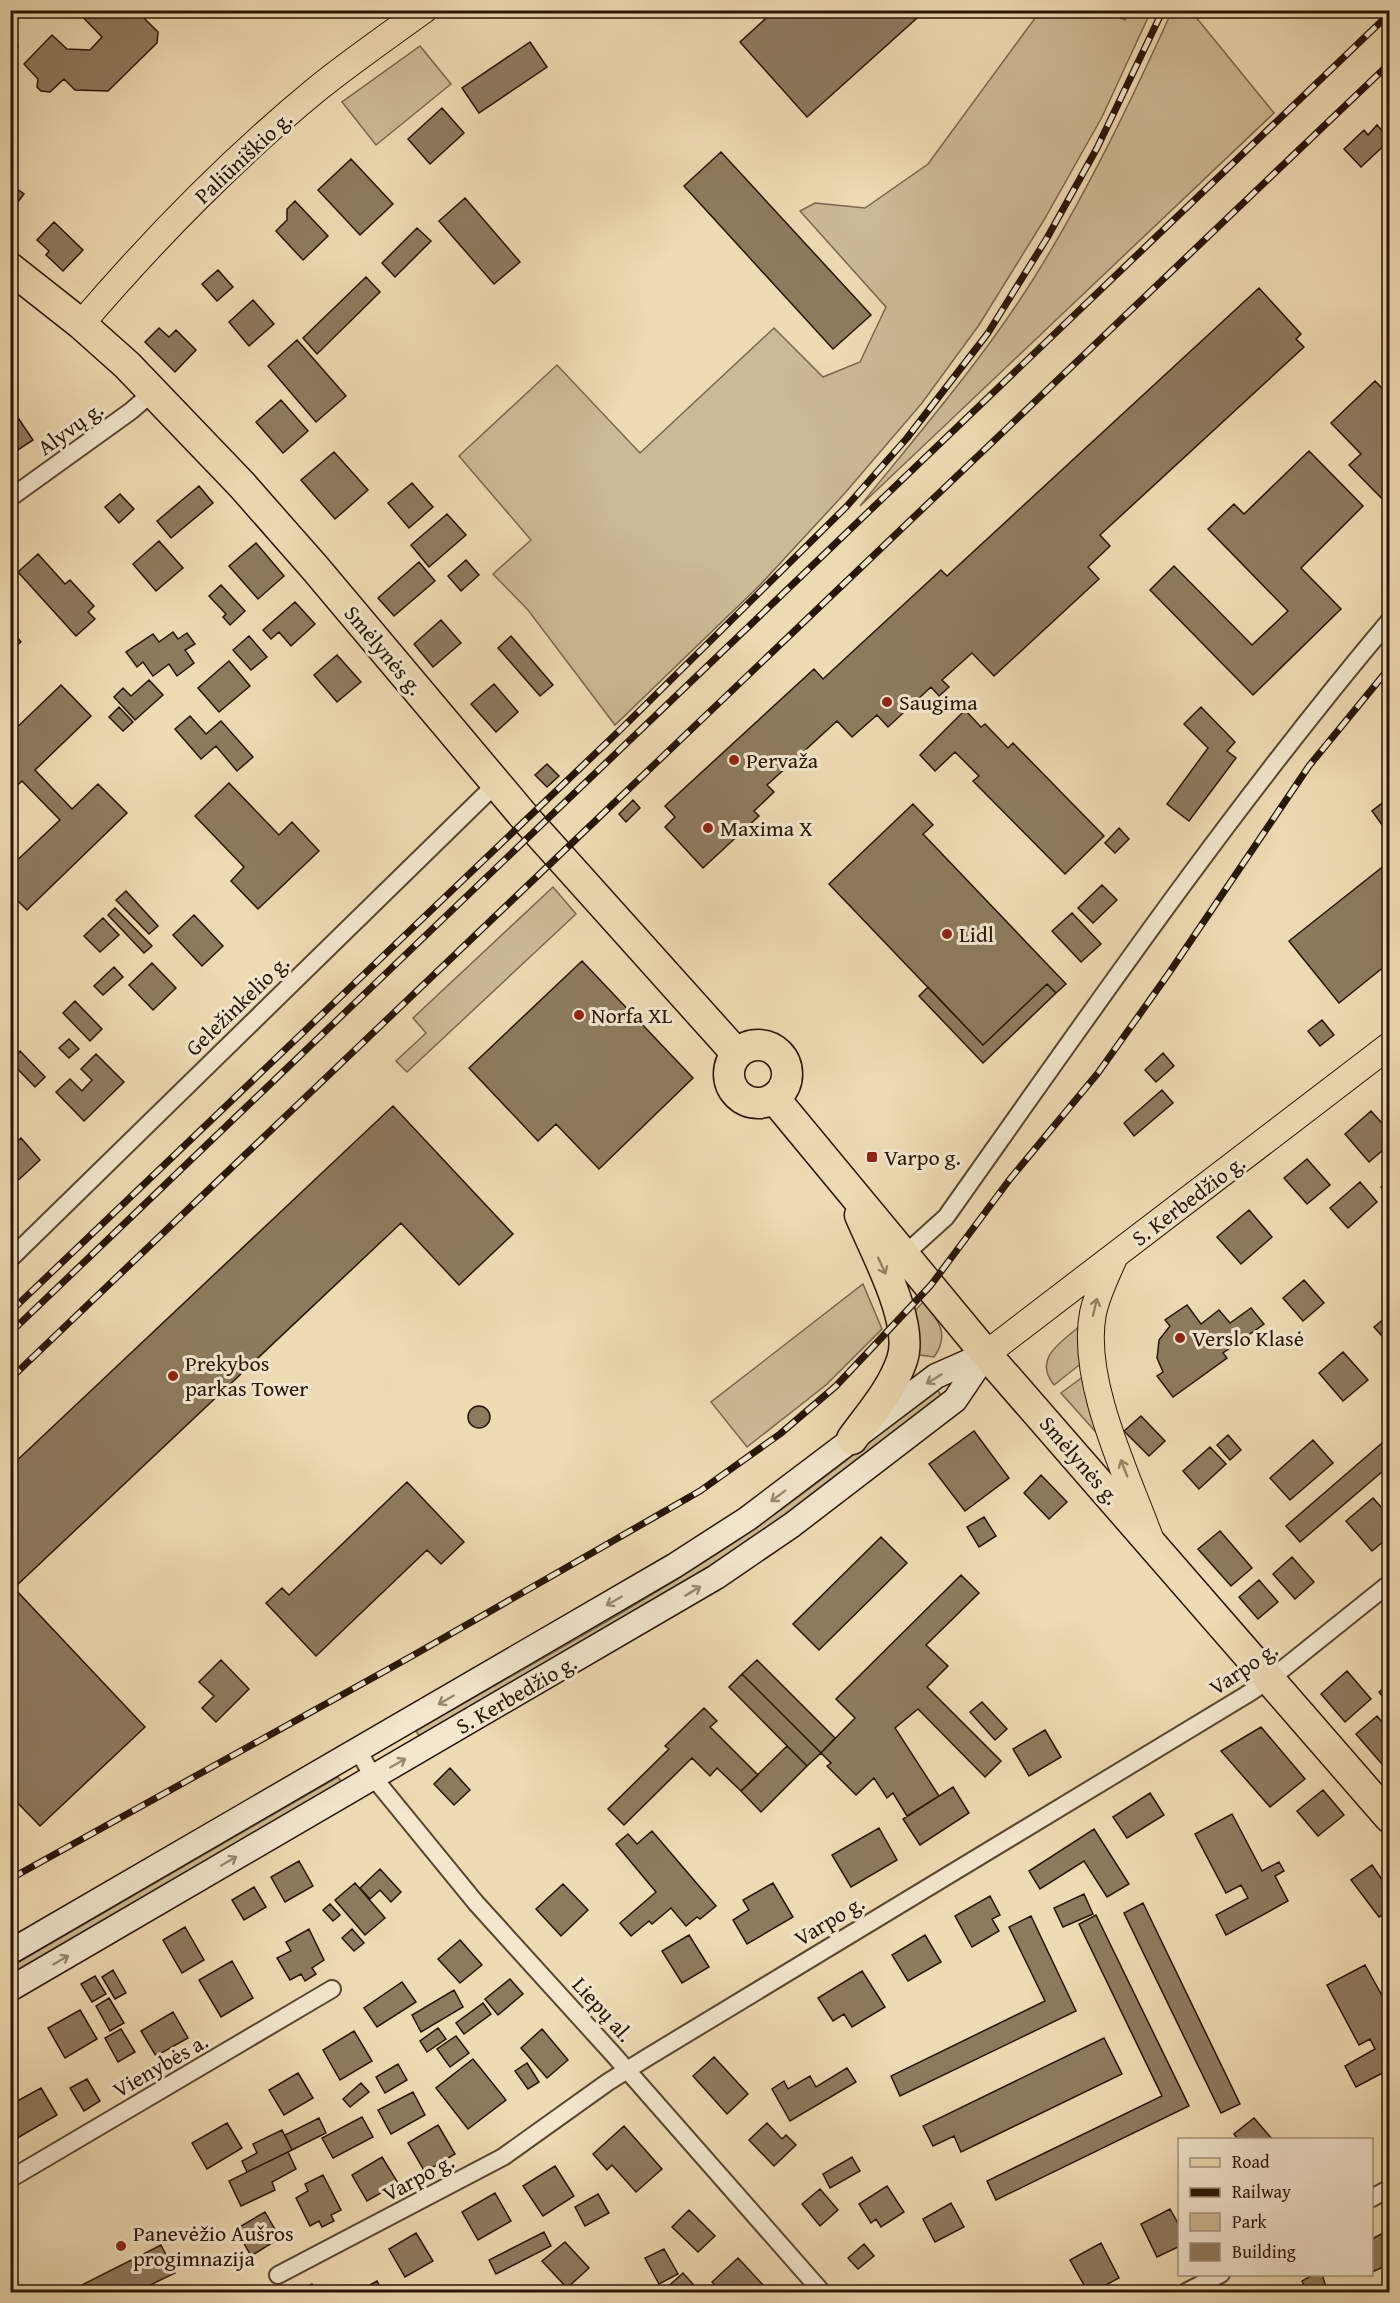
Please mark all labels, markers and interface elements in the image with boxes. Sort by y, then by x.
street label: Paliūniškio g. [187,103,299,211]
street label: Alyvų g. [30,393,110,463]
street label: Smėlynės g. [337,598,431,702]
place label: Saugima [899,686,978,718]
marker: Saugima [880,695,894,709]
place label: Pervaža [746,744,819,776]
marker: Pervaža [727,753,741,767]
place label: Maxima X [720,812,813,844]
marker: Maxima X [701,821,715,835]
place label: Lidl [959,918,994,950]
marker: Lidl [940,927,954,941]
street label: Geležinkelio g. [178,947,296,1063]
place label: Norfa XL [591,999,673,1031]
marker: Norfa XL [572,1008,586,1022]
place label: Varpo g. [884,1141,961,1173]
street label: S. Kerbedžio g. [1124,1147,1252,1253]
marker: Varpo g. [865,1150,879,1164]
one-way arrow [877,1257,888,1275]
one-way arrow [1089,1298,1101,1317]
place label: Verslo Klasė [1192,1322,1304,1354]
marker: Verslo Klasė [1173,1331,1187,1345]
place label: Prekybos parkas Tower [185,1347,308,1404]
marker: Prekybos parkas Tower [166,1369,180,1383]
one-way arrow [926,1373,943,1385]
street label: Smėlynės g. [1032,1408,1128,1512]
one-way arrow [1118,1459,1129,1478]
one-way arrow [770,1489,786,1502]
one-way arrow [684,1584,701,1596]
one-way arrow [606,1595,623,1607]
street label: Varpo g. [1202,1633,1284,1703]
street label: S. Kerbedžio g. [450,1646,582,1742]
one-way arrow [438,1694,455,1706]
one-way arrow [389,1757,406,1769]
one-way arrow [220,1855,237,1867]
street label: Varpo g. [788,1887,870,1953]
one-way arrow [52,1953,69,1965]
street label: Liepų al. [565,1969,641,2049]
street label: Vienybės a. [106,2025,214,2105]
legend [1178,2138,1373,2276]
street label: Varpo g. [377,2145,459,2209]
text: Road [1232,2148,1270,2175]
text: Railway [1232,2178,1291,2205]
text: Park [1232,2208,1268,2235]
place label: Panevėžio Aušros progimnazija [133,2217,294,2274]
text: Building [1232,2238,1296,2265]
marker: Panevėžio Aušros progimnazija [114,2239,128,2253]

